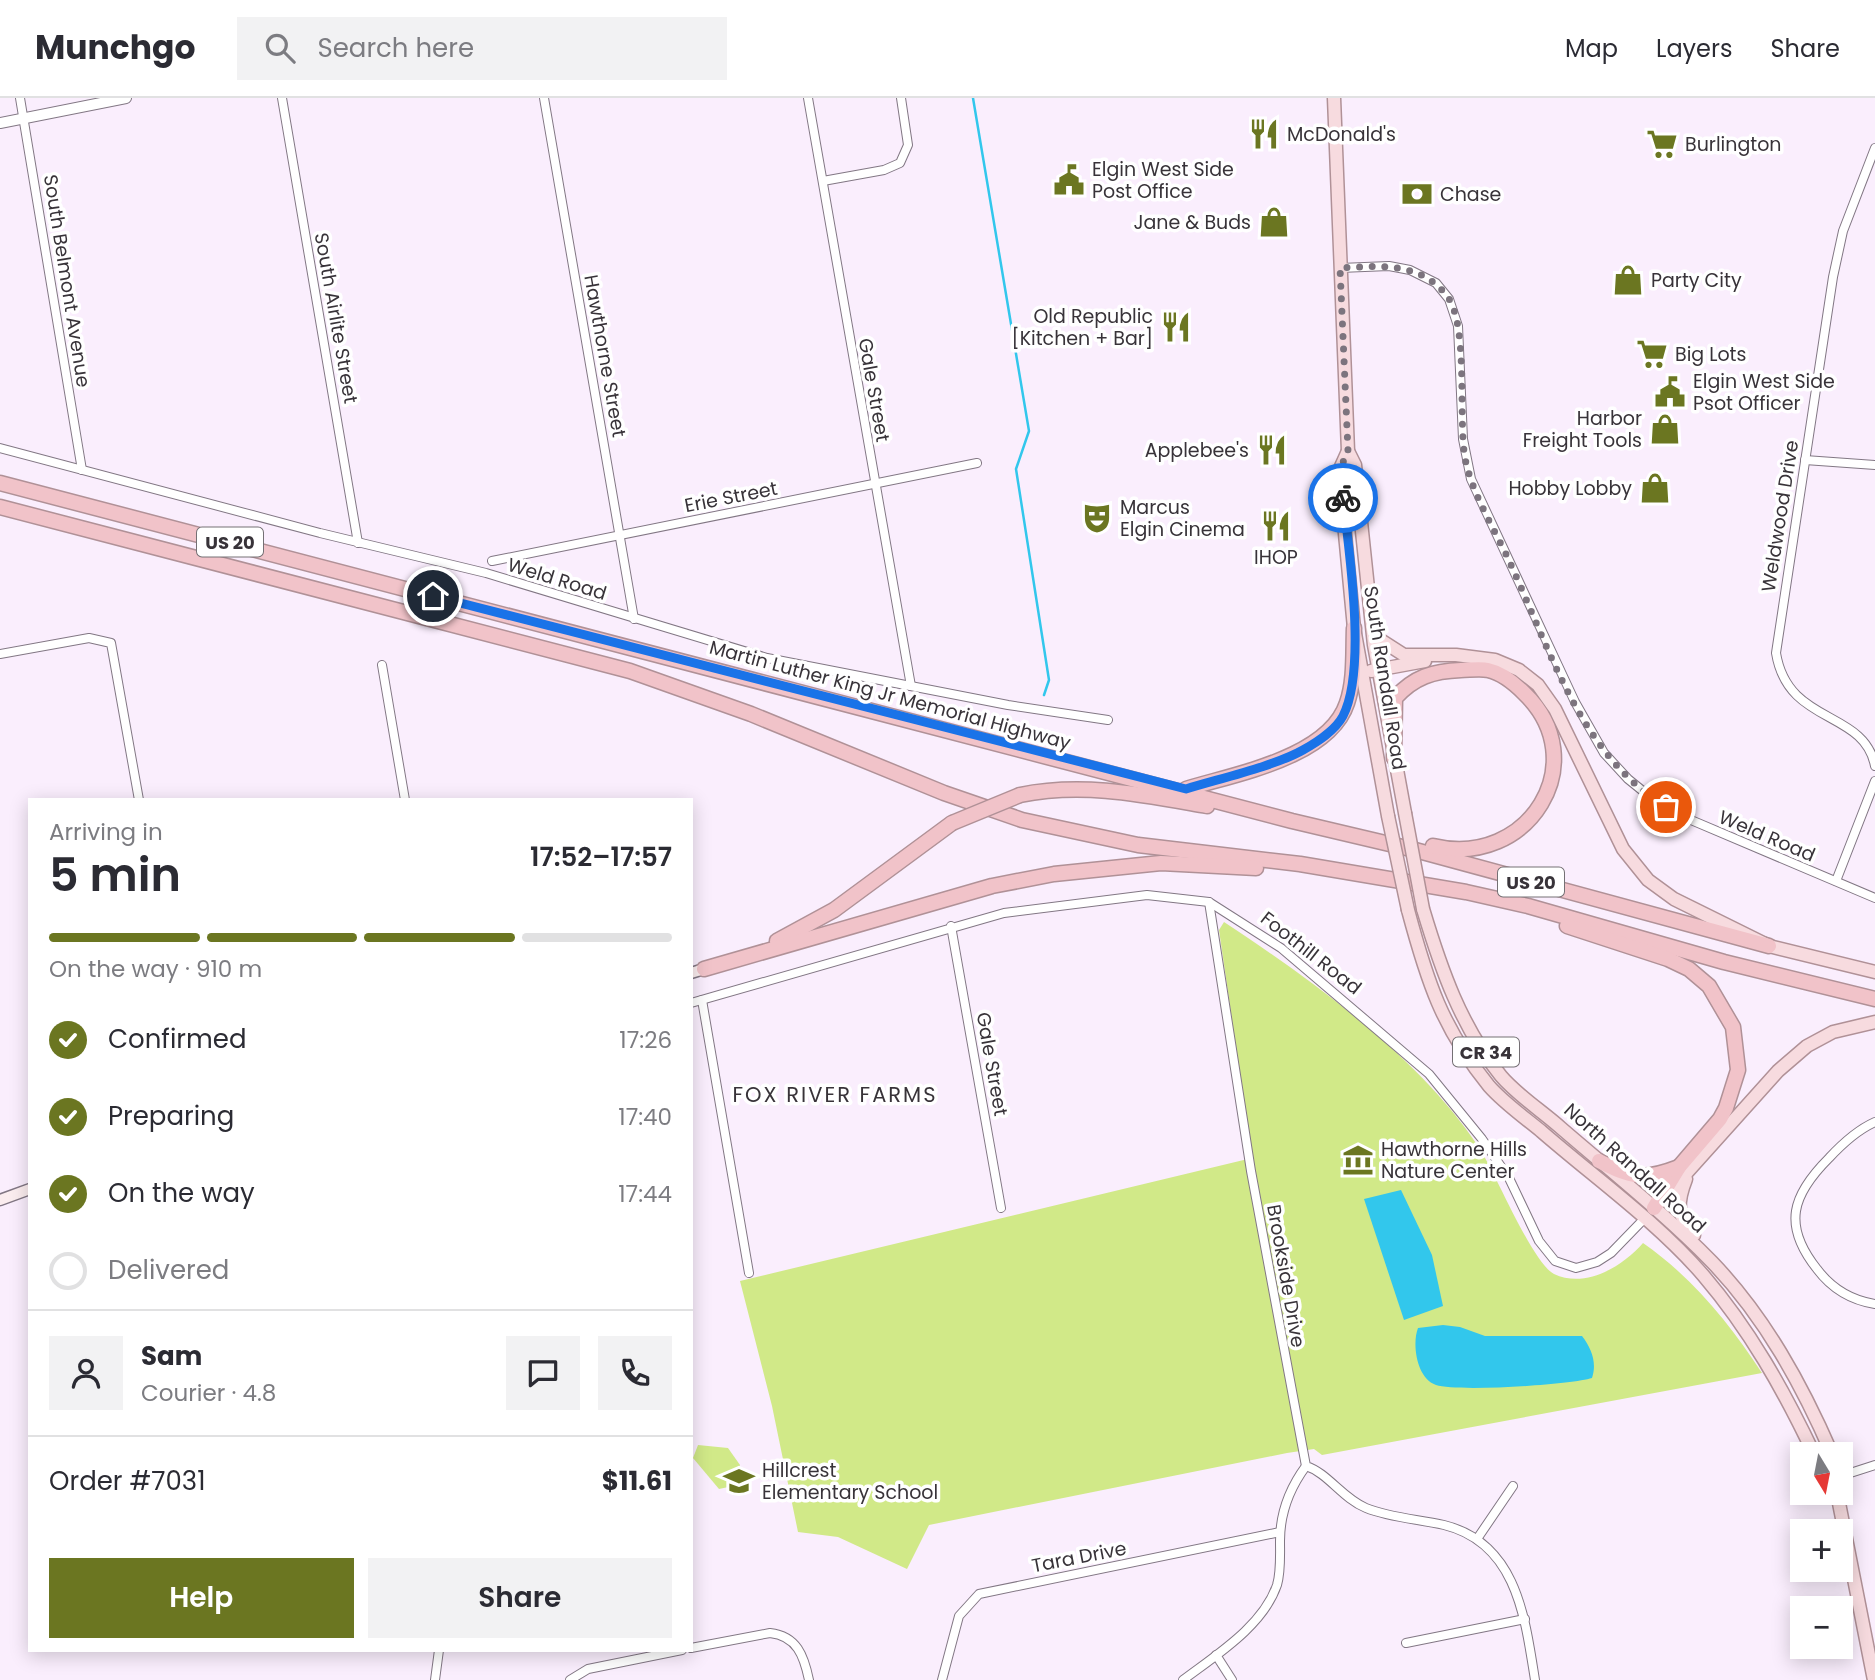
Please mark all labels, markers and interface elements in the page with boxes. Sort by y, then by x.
search box [237,17,727,80]
text: Munchgo [35,24,195,71]
icon: search [261,29,299,67]
text: Search here [317,30,474,66]
text: Map [1565,32,1618,65]
text: Layers [1656,32,1732,65]
text: Share [1770,32,1840,65]
restaurant icon: McDonald's [1247,117,1281,151]
place label: McDonald's [1287,121,1396,148]
supermarket icon: Burlington [1645,127,1679,161]
place label: Burlington [1685,131,1781,158]
place label: Elgin West Side Post Office [1092,156,1234,205]
public building icon: Elgin West Side Post Office [1052,163,1086,197]
street label: South Belmont Avenue [37,173,97,389]
bank icon: Chase [1400,177,1434,211]
place label: Chase [1440,181,1501,208]
shop icon: Jane & Buds [1257,205,1291,239]
place label: Jane & Buds [1133,209,1251,236]
street label: South Airlite Street [308,230,364,406]
shop icon: Party City [1611,263,1645,297]
place label: Party City [1651,267,1742,294]
street label: Hawthorne Street [577,273,633,439]
place label: Old Republic [Kitchen + Bar] [1012,303,1153,352]
restaurant icon: Old Republic [Kitchen + Bar] [1159,310,1193,344]
street label: Gale Street [852,336,896,444]
supermarket icon: Big Lots [1635,337,1669,371]
place label: Big Lots [1675,341,1746,368]
place label: Elgin West Side Psot Officer [1693,368,1835,417]
public building icon: Elgin West Side Psot Officer [1653,375,1687,409]
place label: Harbor Freight Tools [1523,405,1642,454]
shop icon: Harbor Freight Tools [1648,412,1682,446]
restaurant icon: Applebee's [1255,433,1289,467]
place label: Applebee's [1145,437,1249,464]
street label: Weldwood Drive [1755,438,1805,594]
courier [1308,463,1378,533]
shop icon: Hobby Lobby [1638,471,1672,505]
street label: Erie Street [682,475,780,519]
place label: Hobby Lobby [1508,475,1632,502]
icon: bike [1324,479,1362,517]
place label: Marcus Elgin Cinema [1120,494,1245,543]
theatre icon: Marcus Elgin Cinema [1080,501,1114,535]
restaurant icon: IHOP [1259,509,1293,543]
road number: US 20 [197,528,263,556]
place label: IHOP [1254,544,1298,571]
street label: Weld Road [504,551,610,607]
pin [403,566,463,626]
icon: home [414,577,452,615]
street label: South Randall Road [1357,584,1413,772]
street label: Martin Luther King Jr Memorial Highway [706,634,1074,756]
pin [1636,777,1696,837]
icon: bag [1647,788,1685,826]
street label: Weld Road [1715,804,1819,868]
text: Arriving in [49,816,163,848]
text: 17:52–17:57 [530,839,672,875]
text: 5 min [49,843,181,907]
road number: US 20 [1498,868,1564,896]
street label: Foothill Road [1255,905,1367,1001]
text: On the way · 910 m [49,953,262,985]
street label: Gale Street [970,1010,1014,1118]
icon: check [49,1021,87,1059]
text: Confirmed [108,1021,246,1057]
text: 17:26 [619,1024,672,1056]
road number: CR 34 [1453,1037,1519,1066]
district label: FOX RIVER FARMS [733,1080,937,1109]
street label: North Randall Road [1558,1097,1712,1239]
icon: check [49,1098,87,1136]
text: Preparing [108,1098,234,1134]
text: 17:40 [618,1101,672,1133]
place label: Hawthorne Hills Nature Center [1381,1136,1527,1185]
museum icon: Hawthorne Hills Nature Center [1341,1143,1375,1177]
icon: check [49,1175,87,1213]
text: On the way [108,1175,255,1211]
text: 17:44 [618,1178,672,1210]
street label: Brookside Drive [1260,1202,1312,1350]
text: Delivered [108,1252,229,1288]
button: person [49,1336,123,1410]
button: chat [506,1336,580,1410]
button: phone [598,1336,672,1410]
text: Sam [141,1338,202,1374]
text: Courier · 4.8 [141,1377,276,1409]
north arrow [1790,1442,1853,1505]
map controls [1790,1442,1853,1659]
place label: Hillcrest Elementary School [762,1457,938,1506]
text: Order #7031 [49,1463,205,1499]
text: $11.61 [602,1463,672,1499]
school or university icon: Hillcrest Elementary School [722,1464,756,1498]
button: + [1790,1519,1853,1582]
street label: Tara Drive [1029,1535,1129,1579]
button: Help [49,1558,354,1638]
button: Share [368,1558,672,1638]
button: − [1790,1596,1853,1659]

